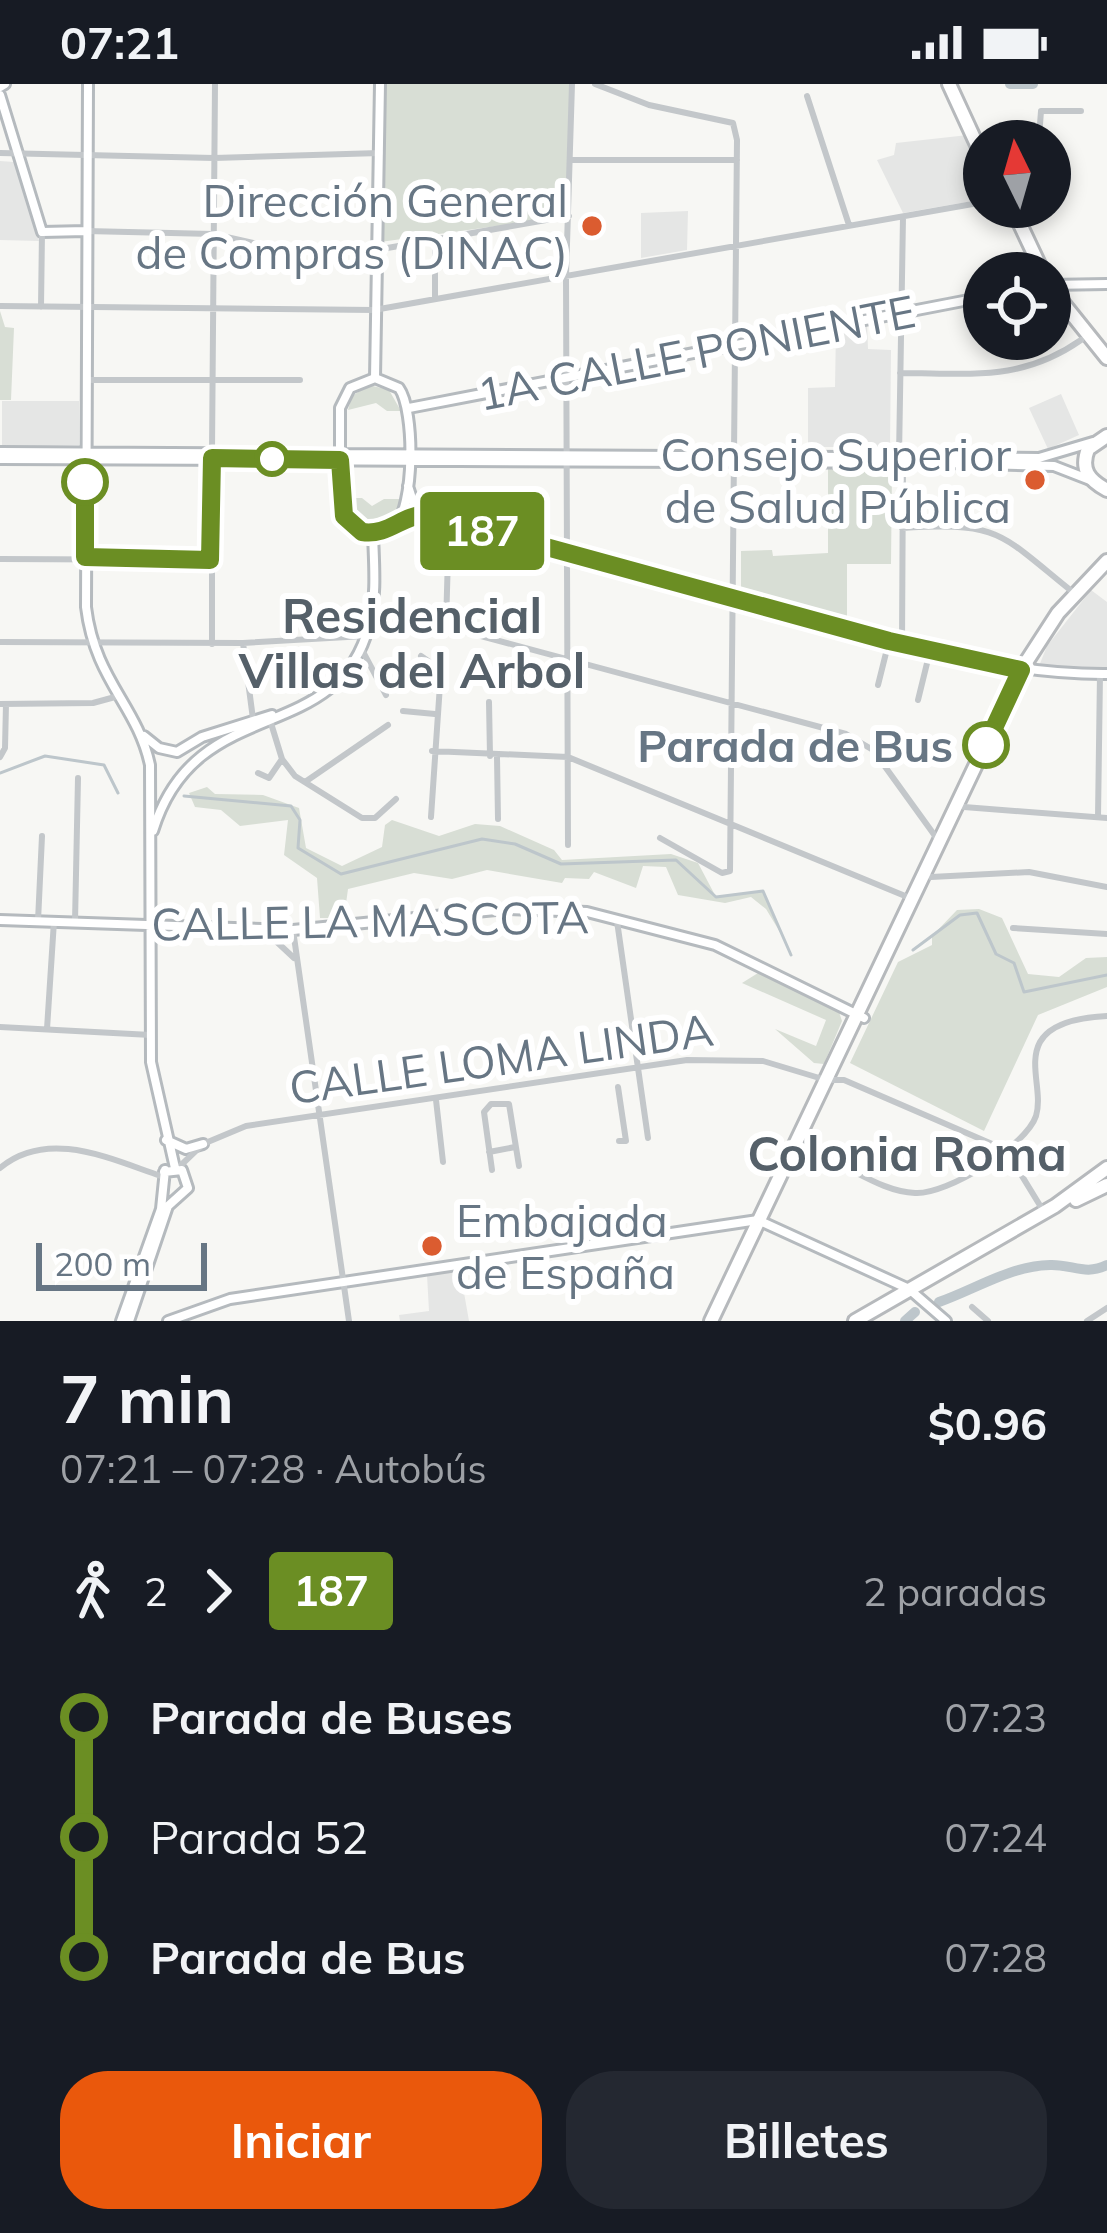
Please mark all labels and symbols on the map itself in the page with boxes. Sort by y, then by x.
north arrow [963,120,1071,228]
place label: Dirección General de Compras (DINAC) [135,172,568,280]
marker: Dirección General de Compras (DINAC) [579,213,605,239]
street label: 1A CALLE PONIENTE [472,282,920,422]
place label: Consejo Superior de Salud Pública [660,426,1012,534]
unlabelled marker [256,443,288,475]
unlabelled marker [63,460,107,504]
marker: Consejo Superior de Salud Pública [1022,467,1048,493]
line badge: 187 [413,492,551,570]
district label: Residencial Villas del Arbol [238,585,585,700]
place label: Parada de Bus [637,717,953,773]
marker: Parada de Bus [964,723,1008,767]
street label: CALLE LA MASCOTA [151,888,589,952]
street label: CALLE LOMA LINDA [286,1001,716,1115]
district label: Colonia Roma [747,1123,1067,1183]
place label: Embajada de España [456,1192,675,1300]
marker: Embajada de España [419,1233,445,1259]
scale bar [36,1237,207,1290]

